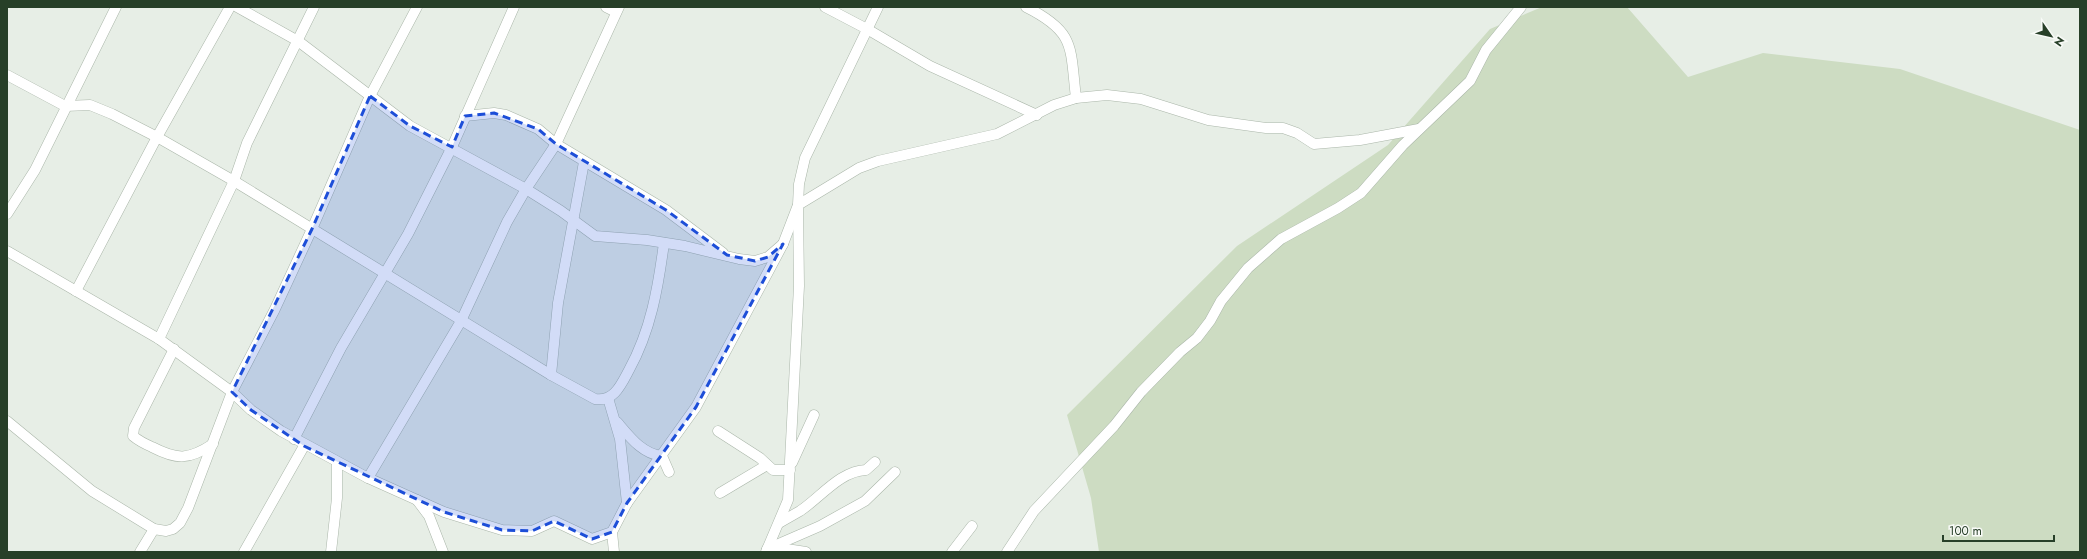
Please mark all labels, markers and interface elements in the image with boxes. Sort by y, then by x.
north arrow [2031,16,2071,56]
text: N [2050,33,2068,50]
scale bar [1943,517,2054,543]
text: 100 m [1949,522,1982,540]

